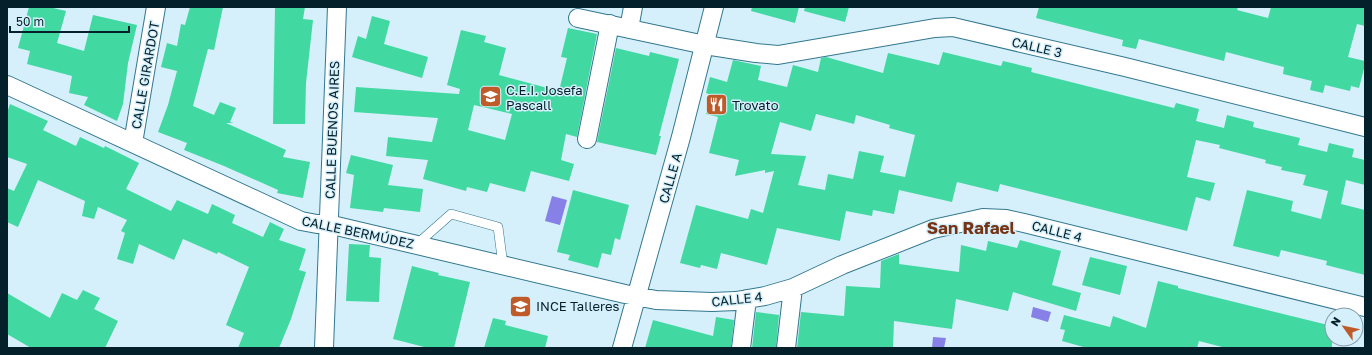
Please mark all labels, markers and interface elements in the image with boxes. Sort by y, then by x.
scale bar [10,8,129,34]
text: 50 m [16,14,44,29]
street label: CALLE GIRARDOT [128,20,162,130]
street label: CALLE 3 [1010,33,1064,61]
street label: CALLE BUENOS AIRES [322,61,342,199]
place label: C.E.I. Josefa Pascall [506,82,583,113]
school or university icon: C.E.I. Josefa Pascall [477,84,503,110]
restaurant icon: Trovato [703,92,729,118]
place label: Trovato [732,97,779,113]
street label: CALLE A [655,151,685,205]
street label: CALLE BERMÚDEZ [300,212,416,252]
district label: San Rafael [927,217,1016,238]
street label: CALLE 4 [1030,217,1084,245]
street label: CALLE 4 [711,288,763,310]
school or university icon: INCE Talleres [507,293,533,319]
place label: INCE Talleres [536,298,619,314]
north arrow [1324,307,1364,347]
text: N [1327,314,1343,328]

